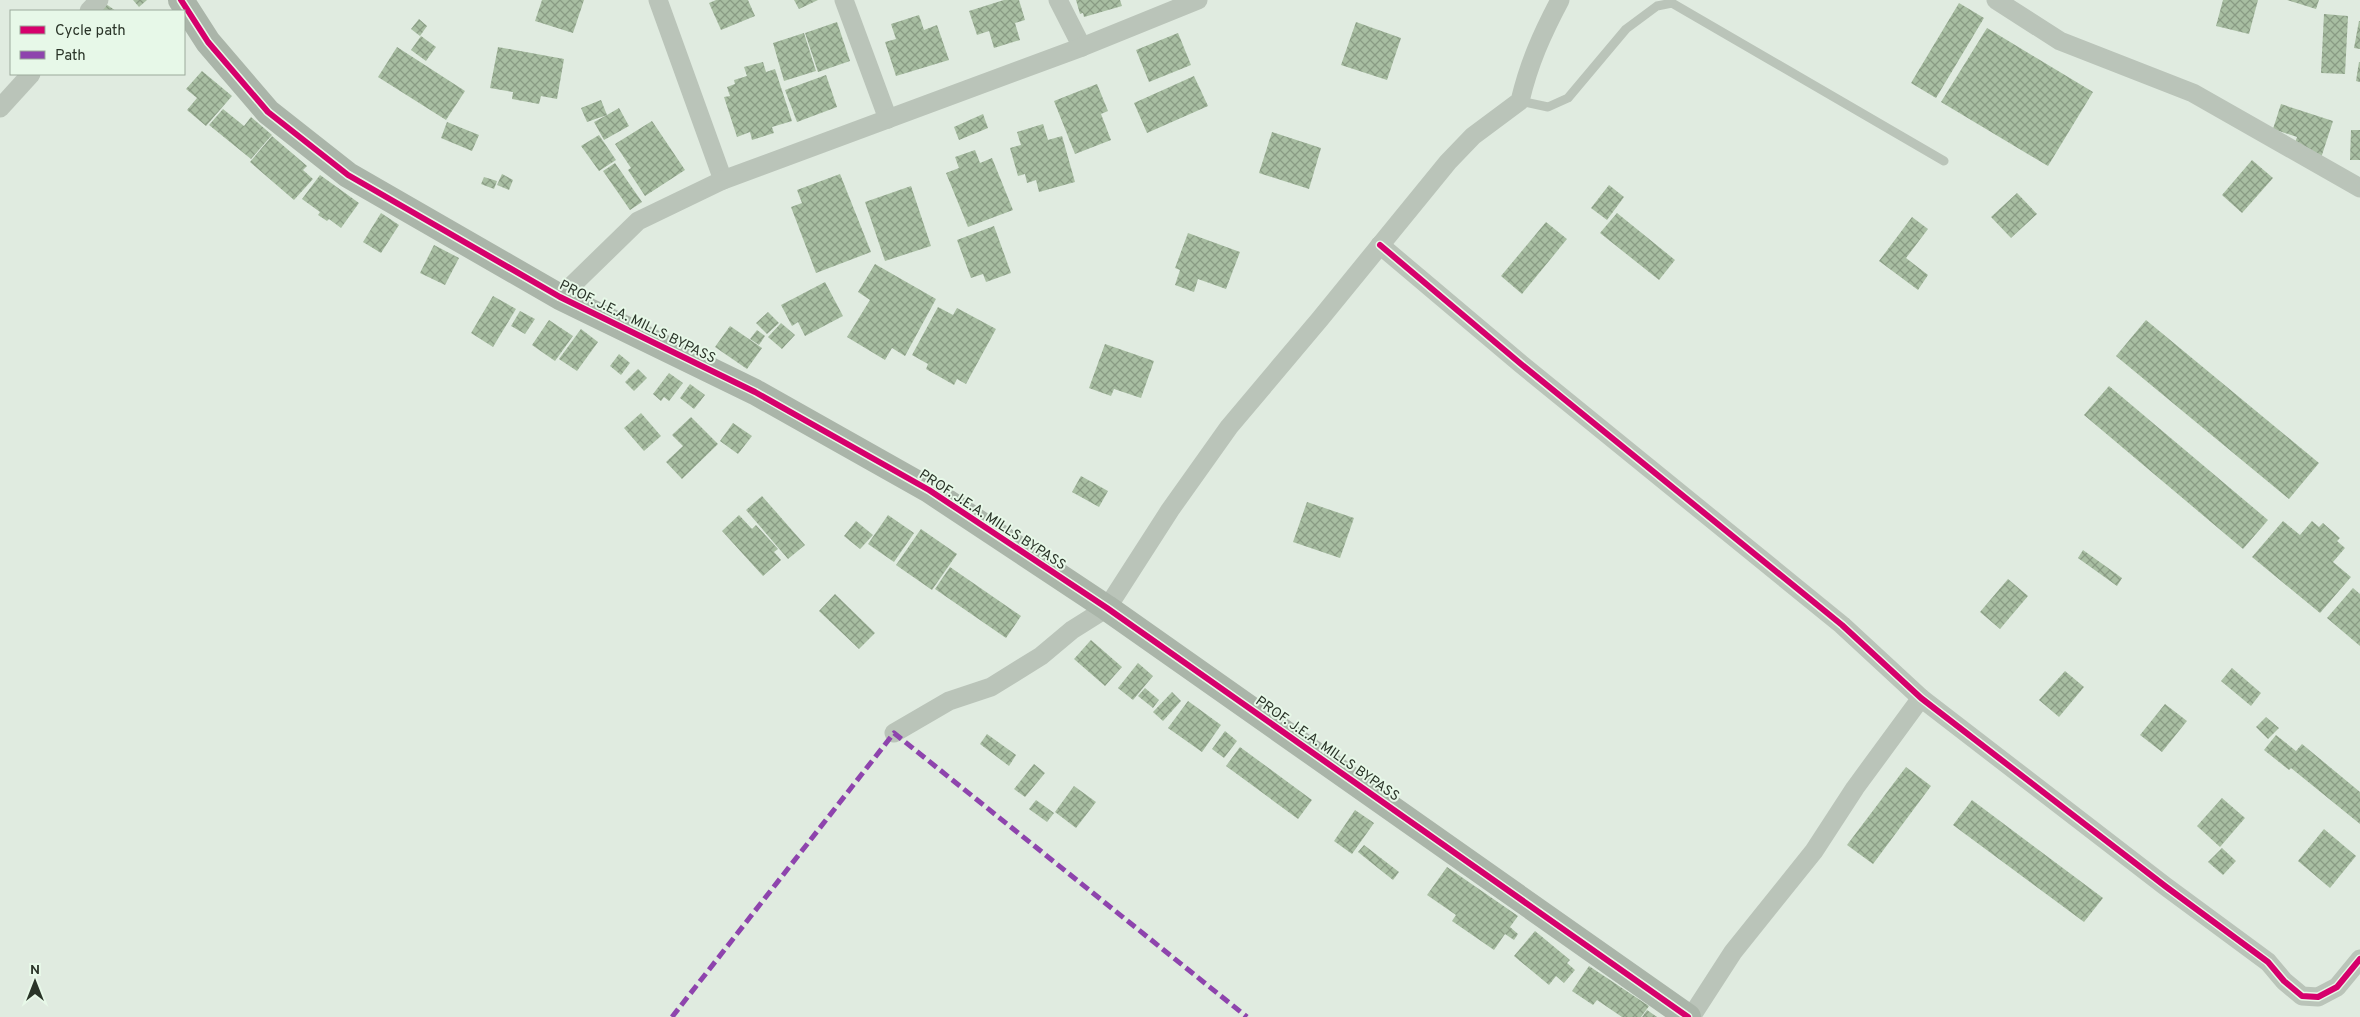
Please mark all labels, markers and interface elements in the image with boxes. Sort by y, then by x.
legend [10,10,185,75]
text: Cycle path [55,22,126,41]
text: Path [55,47,86,66]
street label: PROF. J.E.A. MILLS BYPASS [556,277,718,368]
street label: PROF. J.E.A. MILLS BYPASS [915,466,1069,574]
street label: PROF. J.E.A. MILLS BYPASS [1252,693,1402,805]
north arrow [10,957,60,1007]
text: N [30,962,40,979]

